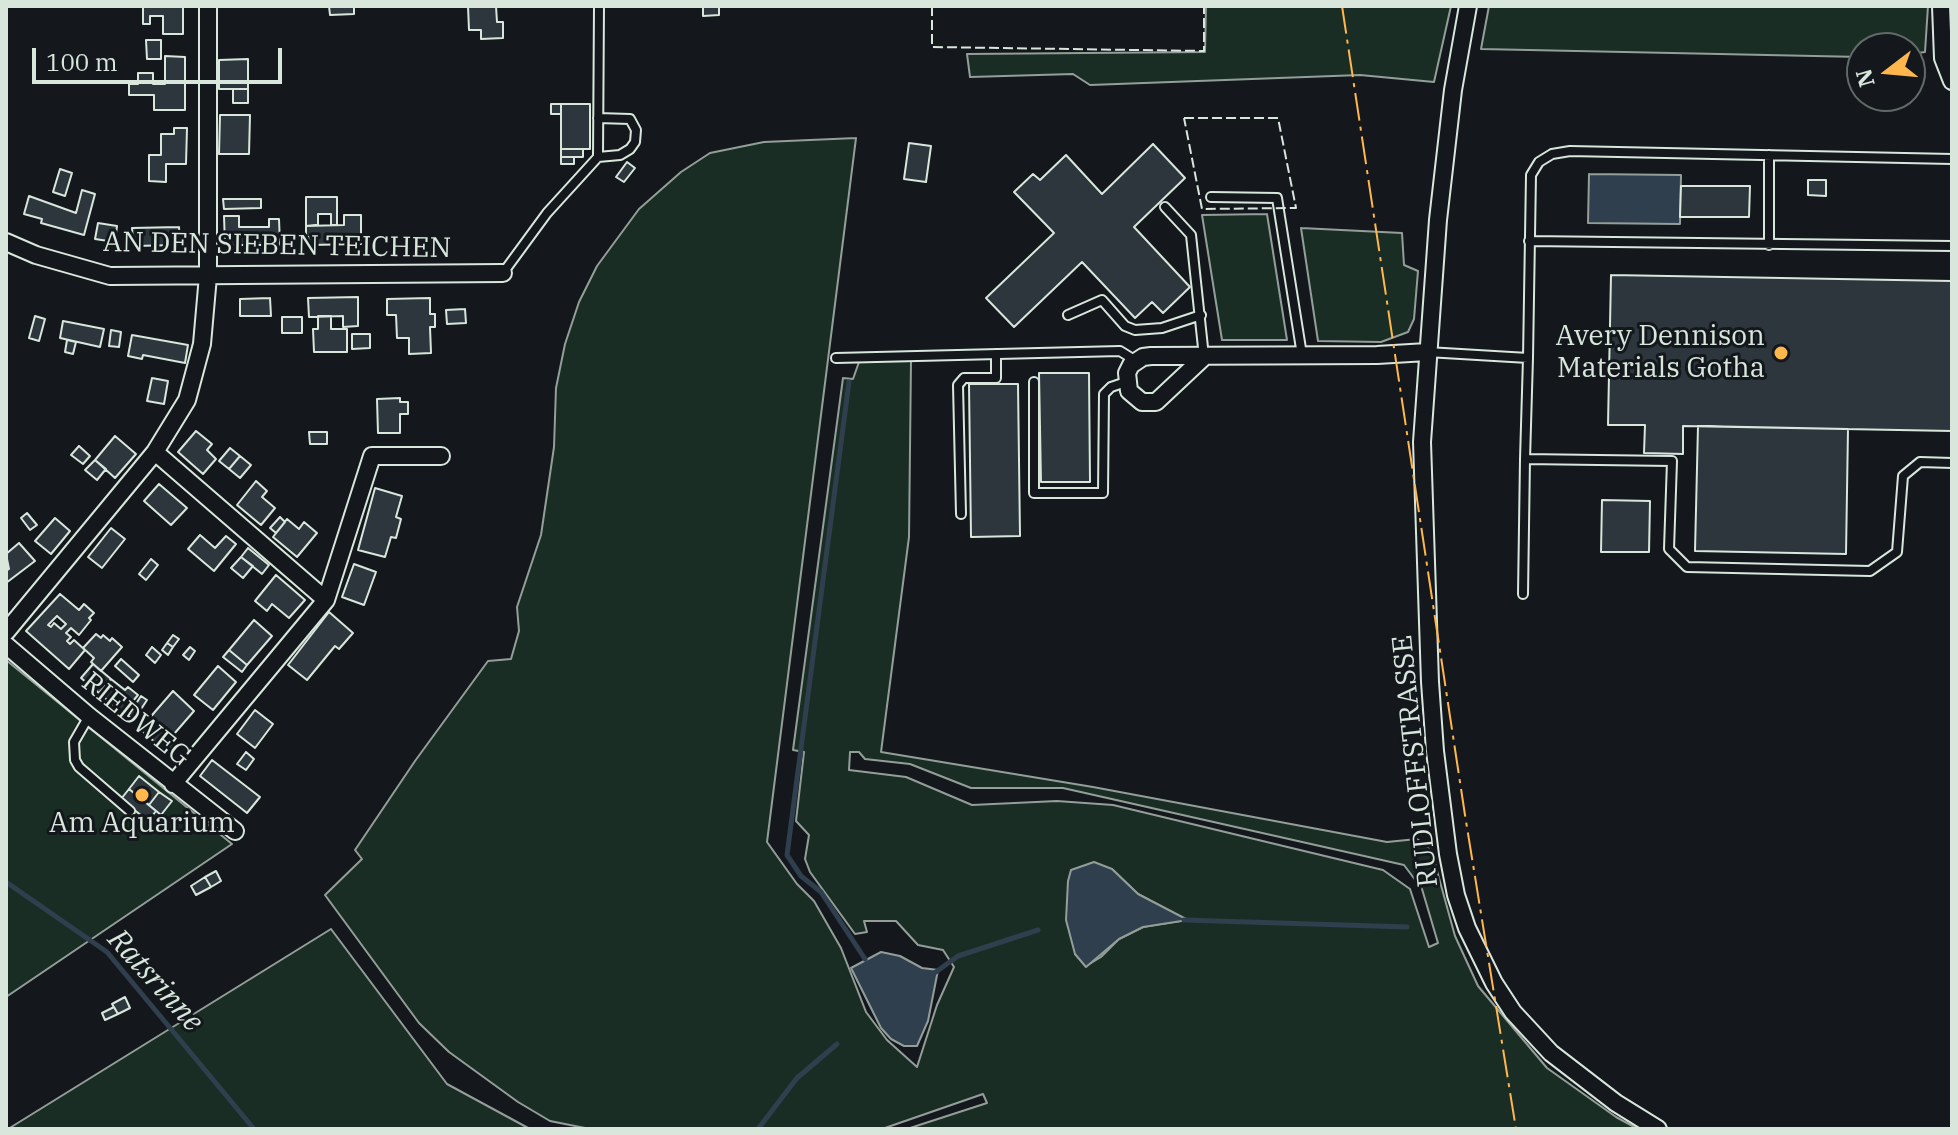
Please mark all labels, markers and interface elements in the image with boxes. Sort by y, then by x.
scale bar [36,32,286,82]
north arrow [1846,32,1926,112]
text: 100 m [46,46,118,78]
text: N [1848,66,1881,91]
street label: AN DEN SIEBEN TEICHEN [103,226,451,266]
place label: Avery Dennison Materials Gotha [1555,320,1765,386]
marker: Avery Dennison Materials Gotha [1772,344,1790,362]
street label: RUDLOFFSTRASSE [1386,633,1446,889]
street label: RIEDWEG [75,666,197,774]
marker: Am Aquarium [133,786,151,804]
place label: Am Aquarium [49,807,235,841]
water label: Ratsrinne [100,922,210,1040]

